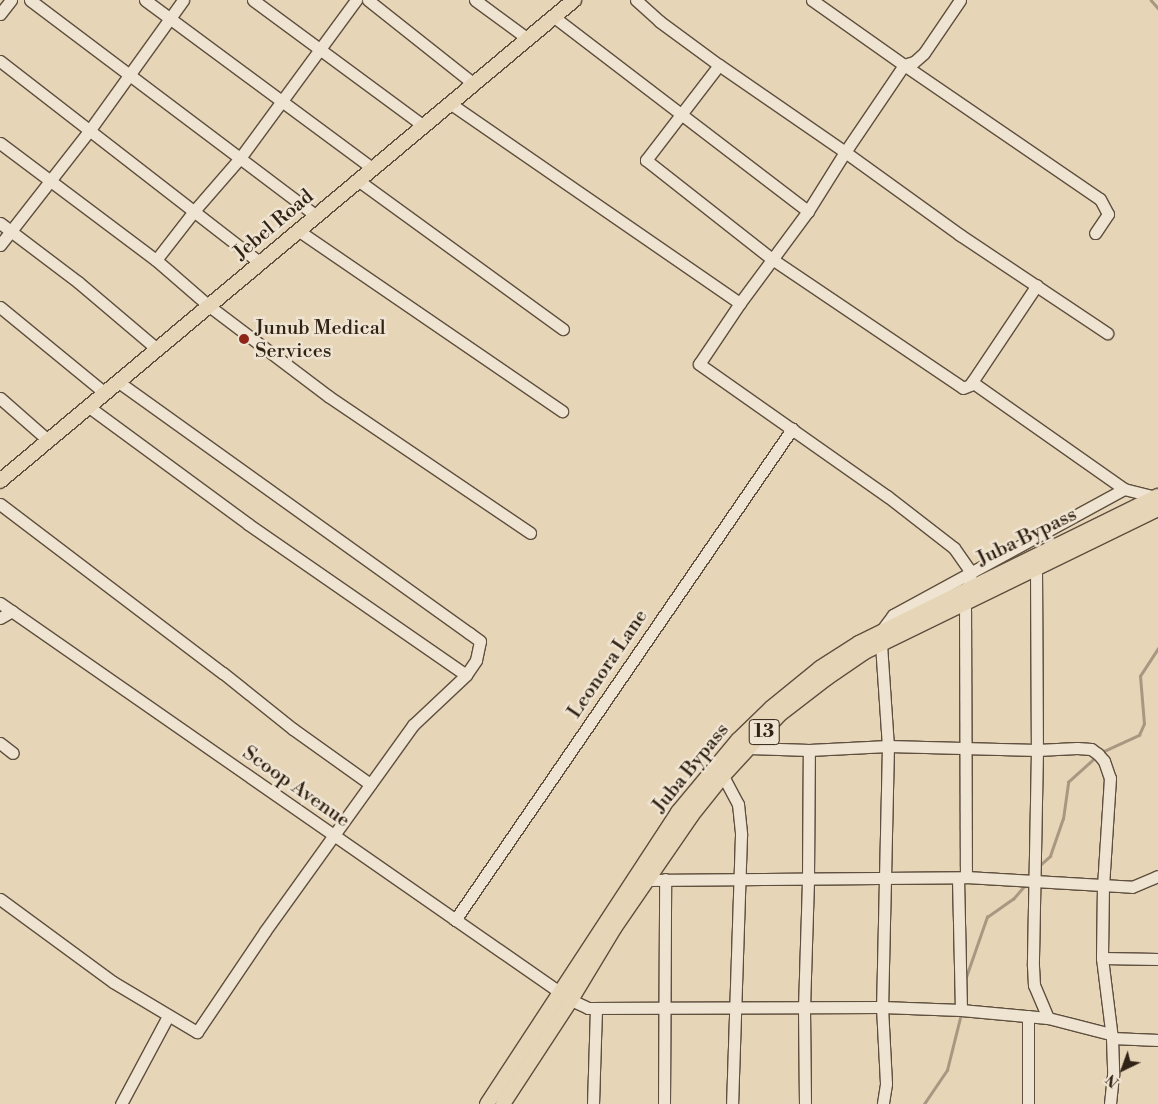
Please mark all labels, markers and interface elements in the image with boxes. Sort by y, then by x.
street label: Jebel Road [229,185,319,265]
place label: Junub Medical Services [255,316,386,363]
marker: Junub Medical Services [237,332,251,346]
street label: Juba Bypass [973,503,1081,571]
street label: Leonora Lane [563,605,653,723]
road number: 13 [748,716,780,749]
street label: Juba Bypass [648,718,734,818]
street label: Scoop Avenue [238,741,354,833]
north arrow [1098,1044,1148,1094]
text: N [1103,1070,1123,1091]

